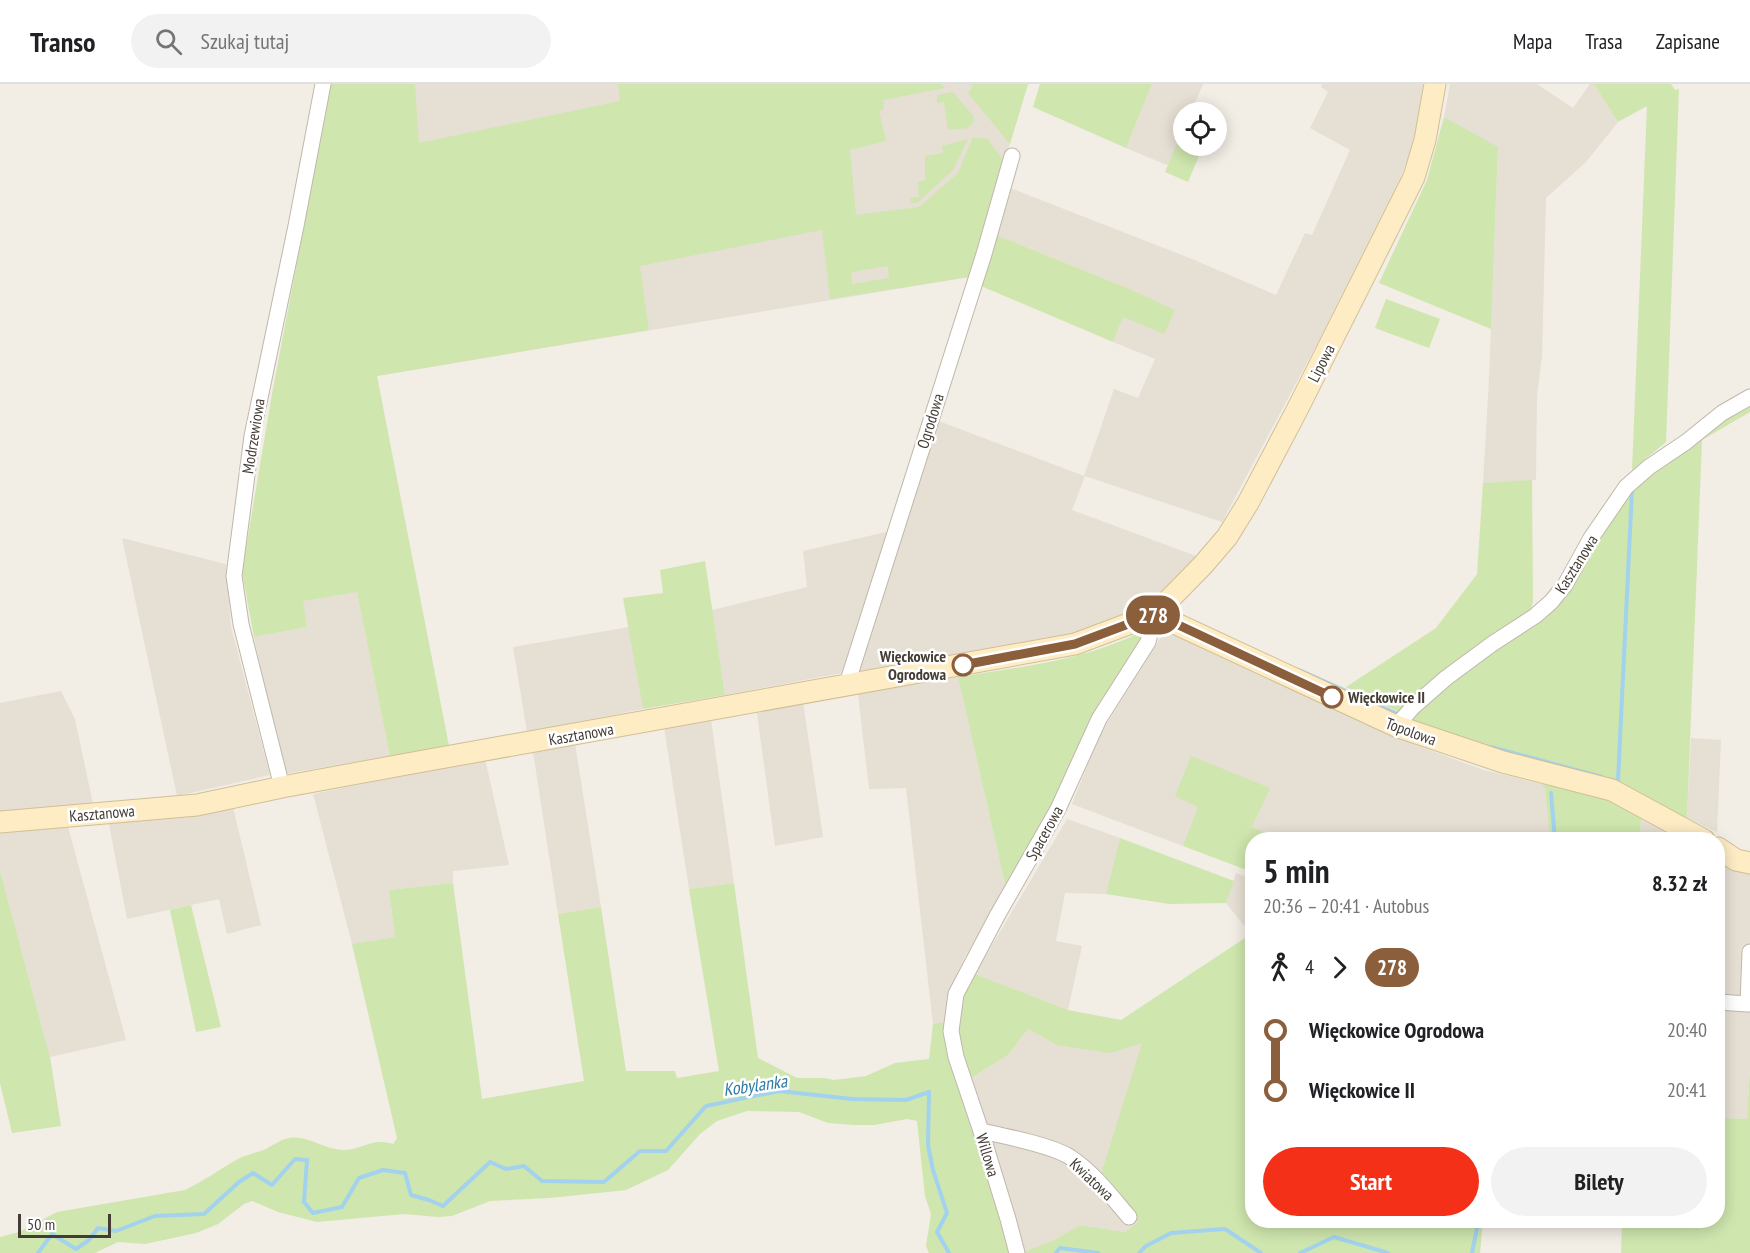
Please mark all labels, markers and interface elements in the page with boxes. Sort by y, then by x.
search box [131,14,551,68]
text: Transo [30,23,95,60]
icon: search [152,25,185,58]
text: Szukaj tutaj [200,27,289,55]
text: Mapa [1513,28,1552,55]
text: Trasa [1585,28,1623,55]
text: Zapisane [1656,28,1720,55]
map controls [1173,102,1227,156]
button: locate [1173,102,1227,156]
street label: Lipowa [1303,341,1339,385]
street label: Ogrodowa [912,391,948,451]
street label: Modrzewiowa [237,397,269,475]
street label: Kasztanowa [1550,531,1602,597]
line badge: 278 [1118,596,1188,634]
text: 278 [1138,602,1168,629]
place label: Więckowice Ogrodowa [879,646,946,684]
marker: Więckowice Ogrodowa [952,654,974,676]
marker: Więckowice II [1321,686,1343,708]
place label: Więckowice II [1347,687,1425,707]
street label: Topolowa [1383,713,1439,749]
street label: Kasztanowa [547,718,615,750]
street label: Kasztanowa [68,800,136,826]
street label: Spacerowa [1021,802,1067,864]
text: 5 min [1263,849,1330,892]
text: 8.32 zł [1652,869,1707,897]
text: 20:36 – 20:41 · Autobus [1263,893,1429,919]
icon: walk [1263,951,1296,984]
icon: forward [1323,951,1356,984]
text: 4 [1305,954,1314,980]
text: 278 [1377,954,1407,981]
text: Więckowice Ogrodowa [1309,1016,1484,1044]
text: 20:40 [1667,1017,1707,1043]
water label: Kobylanka [722,1069,789,1101]
text: Więckowice II [1309,1076,1415,1104]
text: 20:41 [1667,1077,1707,1103]
street label: Willowa [972,1131,1004,1179]
button: Start [1263,1147,1479,1216]
button: Bilety [1491,1147,1707,1216]
street label: Kwiatowa [1066,1153,1118,1205]
scale bar [18,1211,111,1238]
text: 50 m [27,1214,55,1234]

